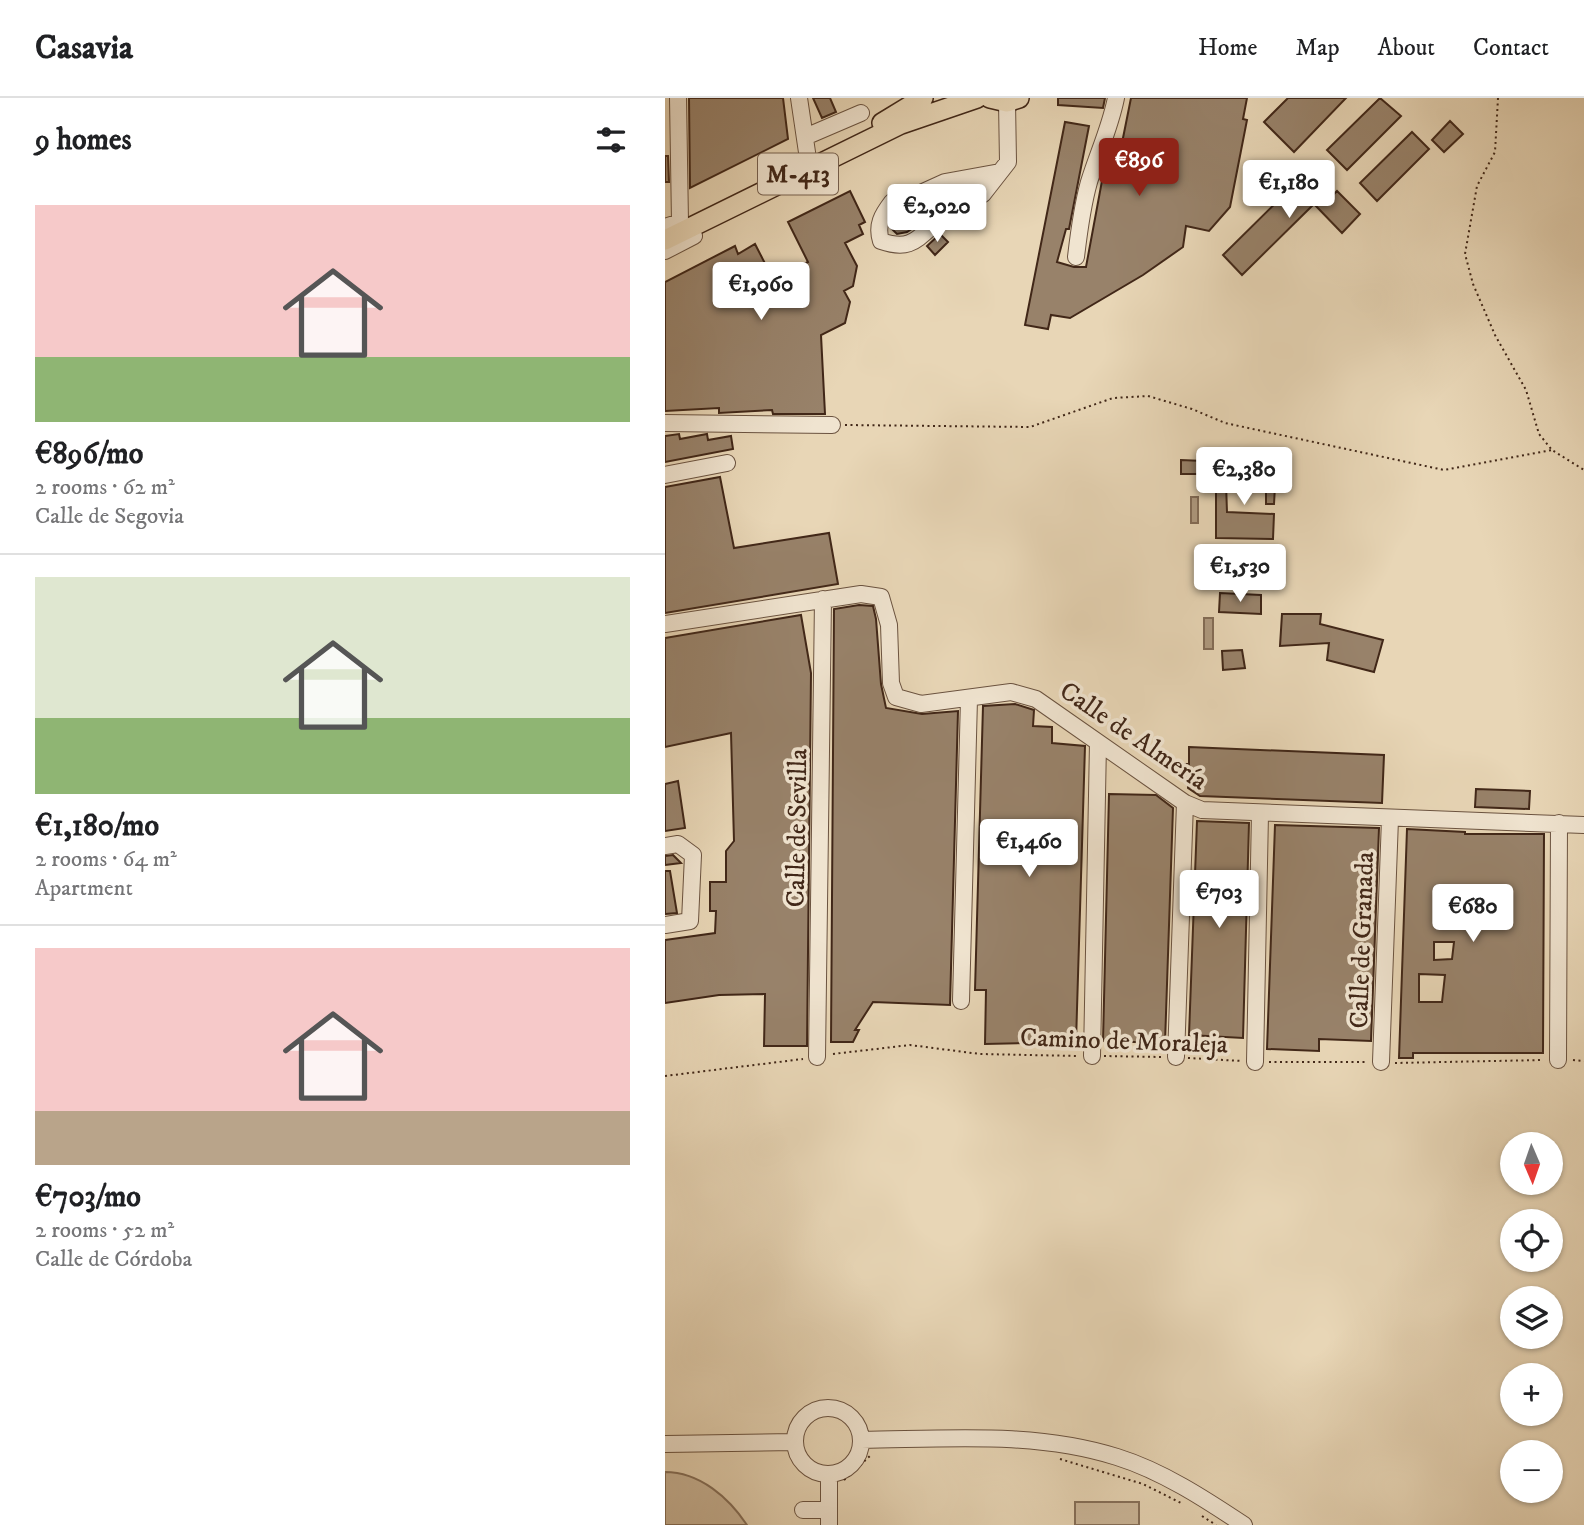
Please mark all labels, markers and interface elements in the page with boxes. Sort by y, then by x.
text: Casavia [35,28,133,69]
text: Home [1198,33,1257,63]
text: Map [1295,33,1340,63]
text: About [1378,33,1435,63]
text: Contact [1473,33,1549,63]
icon: filters [592,121,630,159]
text: 9 homes [35,122,132,159]
pin: €896 [1098,139,1180,198]
text: €896 [1115,146,1163,175]
road number: M-413 [758,154,838,194]
pin: €1,180 [1232,160,1346,220]
text: €1,180 [1259,168,1319,197]
pin: €2,020 [880,184,994,244]
text: €2,020 [903,192,971,221]
icon: home [270,250,396,376]
pin: €1,060 [704,262,818,322]
text: €1,060 [729,270,793,299]
text: €896/mo [35,436,143,473]
pin: €2,380 [1187,448,1301,507]
text: €2,380 [1212,455,1276,484]
text: 2 rooms · 62 m² [35,473,175,502]
text: Calle de Segovia [35,502,184,531]
pin: €1,530 [1183,545,1297,604]
text: €1,530 [1210,552,1270,581]
icon: home [270,622,396,748]
street label: Calle de Almería [1053,675,1213,798]
street label: Calle de Sevilla [780,748,815,908]
text: €1,180/mo [35,808,159,845]
pin: €1,460 [972,820,1086,879]
text: €1,460 [996,827,1062,856]
text: 2 rooms · 64 m² [35,845,177,874]
street label: Calle de Granada [1343,851,1382,1029]
pin: €703 [1178,870,1260,930]
text: Apartment [35,874,133,903]
text: €703 [1196,878,1242,907]
pin: €680 [1432,884,1514,944]
text: €680 [1448,892,1498,921]
icon: home [270,993,396,1119]
street label: Camino de Moraleja [1019,1021,1228,1062]
north arrow [1500,1132,1563,1195]
map controls [1500,1132,1563,1503]
text: €703/mo [35,1179,141,1216]
button: locate [1500,1209,1563,1272]
text: 2 rooms · 52 m² [35,1216,174,1245]
text: Calle de Córdoba [35,1245,192,1274]
button: layers [1500,1286,1563,1349]
button: + [1500,1363,1563,1426]
button: − [1500,1440,1563,1503]

